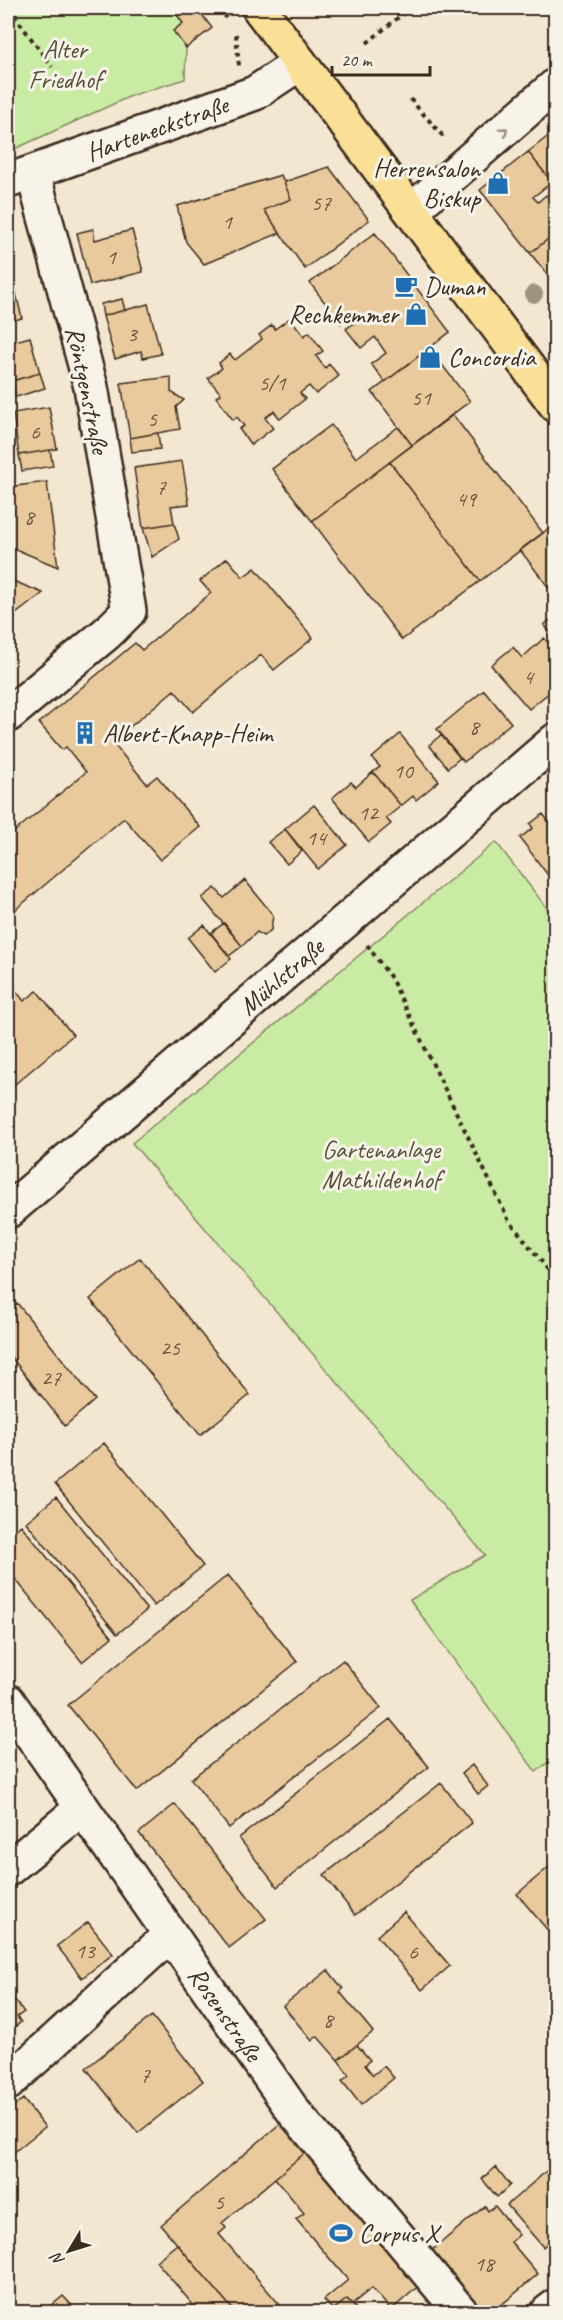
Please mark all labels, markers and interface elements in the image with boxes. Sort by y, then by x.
park label: Alter Friedhof [28,33,107,96]
scale bar [332,39,430,77]
text: 20 m [341,49,374,71]
street label: Harteneckstraße [82,87,235,169]
one-way arrow [497,127,508,138]
place label: Herrensalon Biskup [373,152,482,215]
shop icon: Herrensalon Biskup [485,170,511,196]
house number: 57 [311,189,332,217]
house number: 1 [222,208,233,236]
house number: 1 [106,243,117,271]
place label: Duman [424,270,486,303]
cafe icon: Duman [393,273,419,299]
place label: Rechkemmer [289,298,401,331]
shop icon: Rechkemmer [403,301,429,327]
house number: 3 [127,320,139,348]
street label: Röntgenstraße [58,324,118,459]
place label: Concordia [448,341,537,374]
shop icon: Concordia [417,344,443,370]
house number: 5/1 [258,369,287,397]
house number: 51 [411,384,432,412]
house number: 5 [147,405,158,433]
house number: 6 [30,418,41,446]
house number: 7 [156,473,167,501]
house number: 49 [456,485,478,513]
house number: 8 [24,503,36,531]
house number: 4 [523,663,535,691]
house number: 8 [469,713,481,741]
place label: Albert-Knapp-Heim [103,717,275,750]
building icon: Albert-Knapp-Heim [72,720,98,746]
house number: 10 [393,757,415,785]
house number: 12 [358,799,380,827]
house number: 14 [306,824,328,852]
street label: Mühlstraße [232,929,333,1022]
park label: Gartenanlage Mathildenhof [322,1133,446,1196]
house number: 25 [160,1334,181,1362]
house number: 27 [41,1364,62,1392]
house number: 13 [75,1937,97,1965]
house number: 6 [408,1938,419,1966]
street label: Rosenstraße [181,1960,271,2070]
house number: 8 [323,2006,335,2034]
house number: 7 [140,2061,151,2089]
house number: 5 [214,2188,225,2216]
place label: Corpus X [359,2217,442,2250]
sports icon: Corpus X [328,2220,354,2246]
north arrow [39,2221,99,2281]
text: N [45,2247,69,2270]
house number: 18 [474,2250,496,2278]

